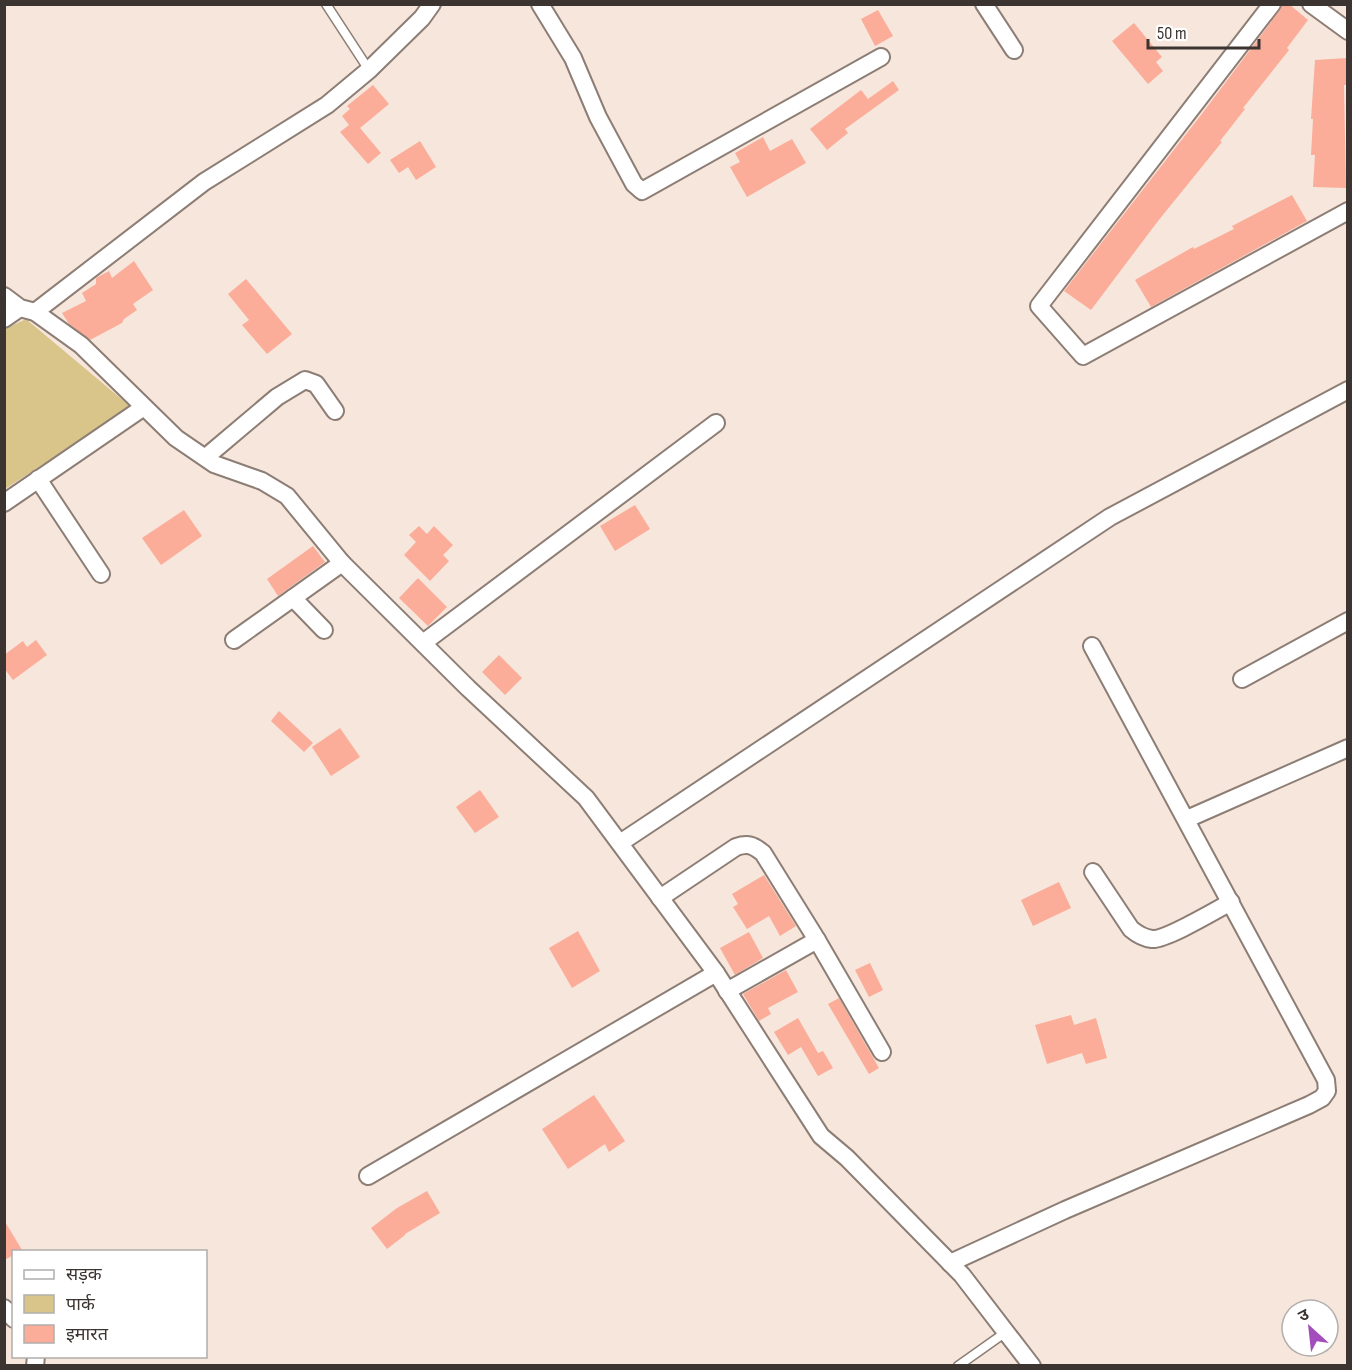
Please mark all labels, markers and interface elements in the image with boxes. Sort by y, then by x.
scale bar [1148,12,1259,50]
text: 50 m [1157,23,1187,44]
legend [12,1250,207,1358]
text: सड़क [66,1264,103,1285]
text: पार्क [66,1293,96,1315]
north arrow [1280,1298,1340,1358]
text: उ [1295,1305,1313,1327]
text: इमारत [66,1324,109,1345]

